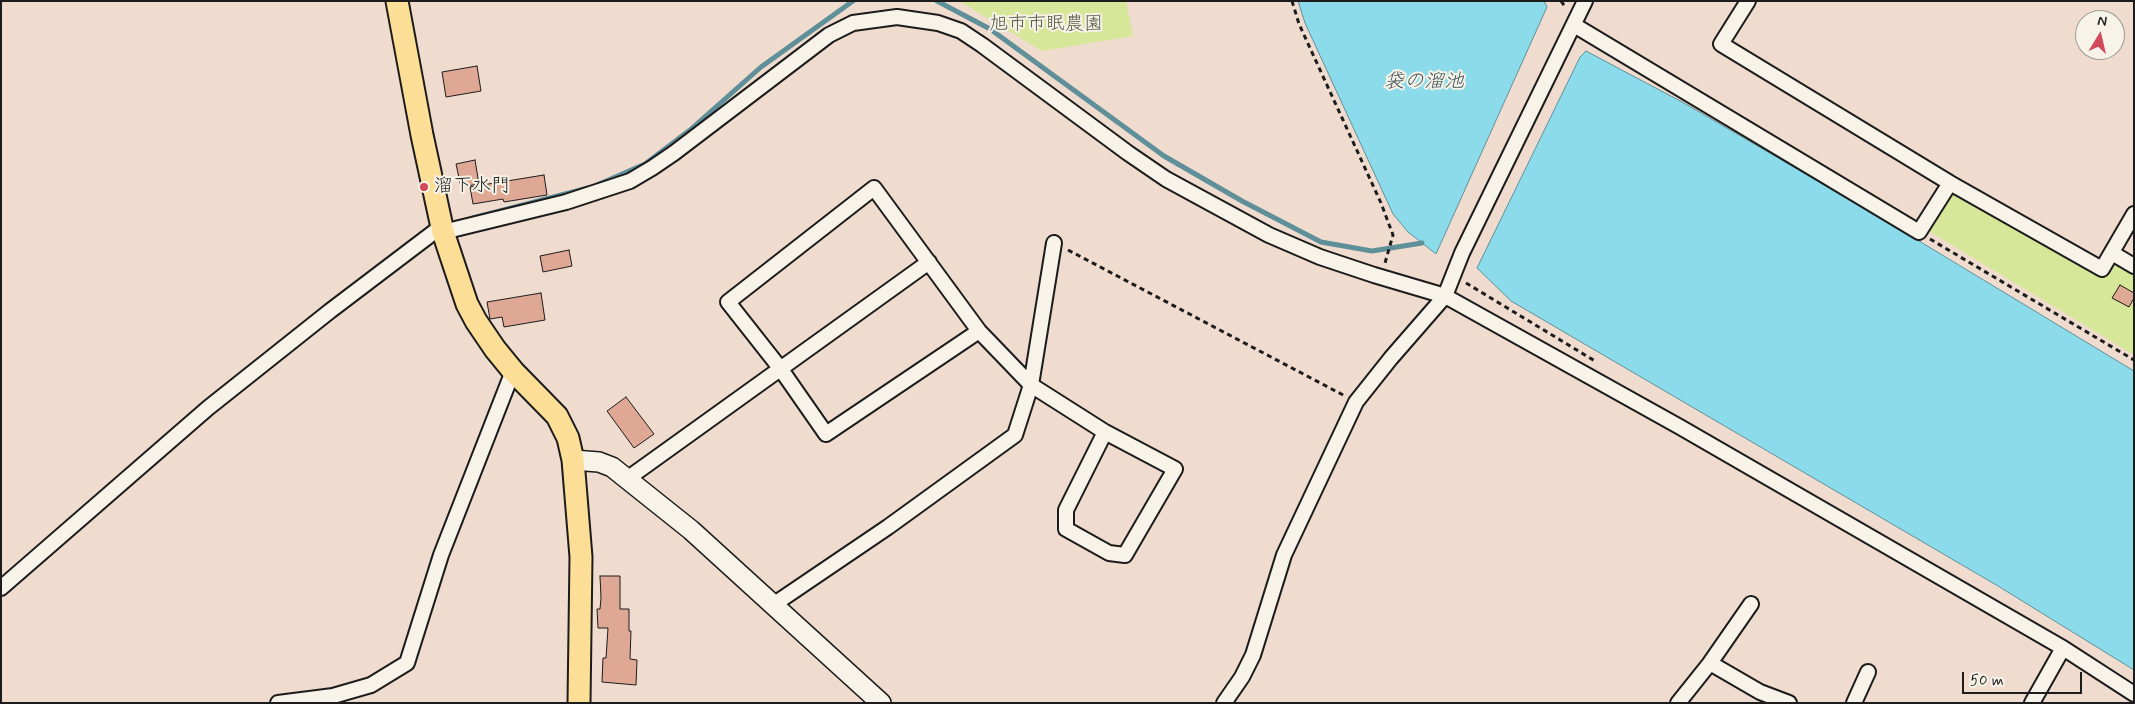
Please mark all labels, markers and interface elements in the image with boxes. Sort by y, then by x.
north arrow [2075,10,2125,60]
text: N [2096,12,2108,31]
park label: 旭市市眠農園 [989,14,1103,36]
water label: 袋の溜池 [1384,71,1464,95]
place label: 溜下水門 [434,176,510,198]
marker: 溜下水門 [418,181,430,193]
scale bar [1965,662,2085,694]
text: 50 m [1970,671,2004,691]

